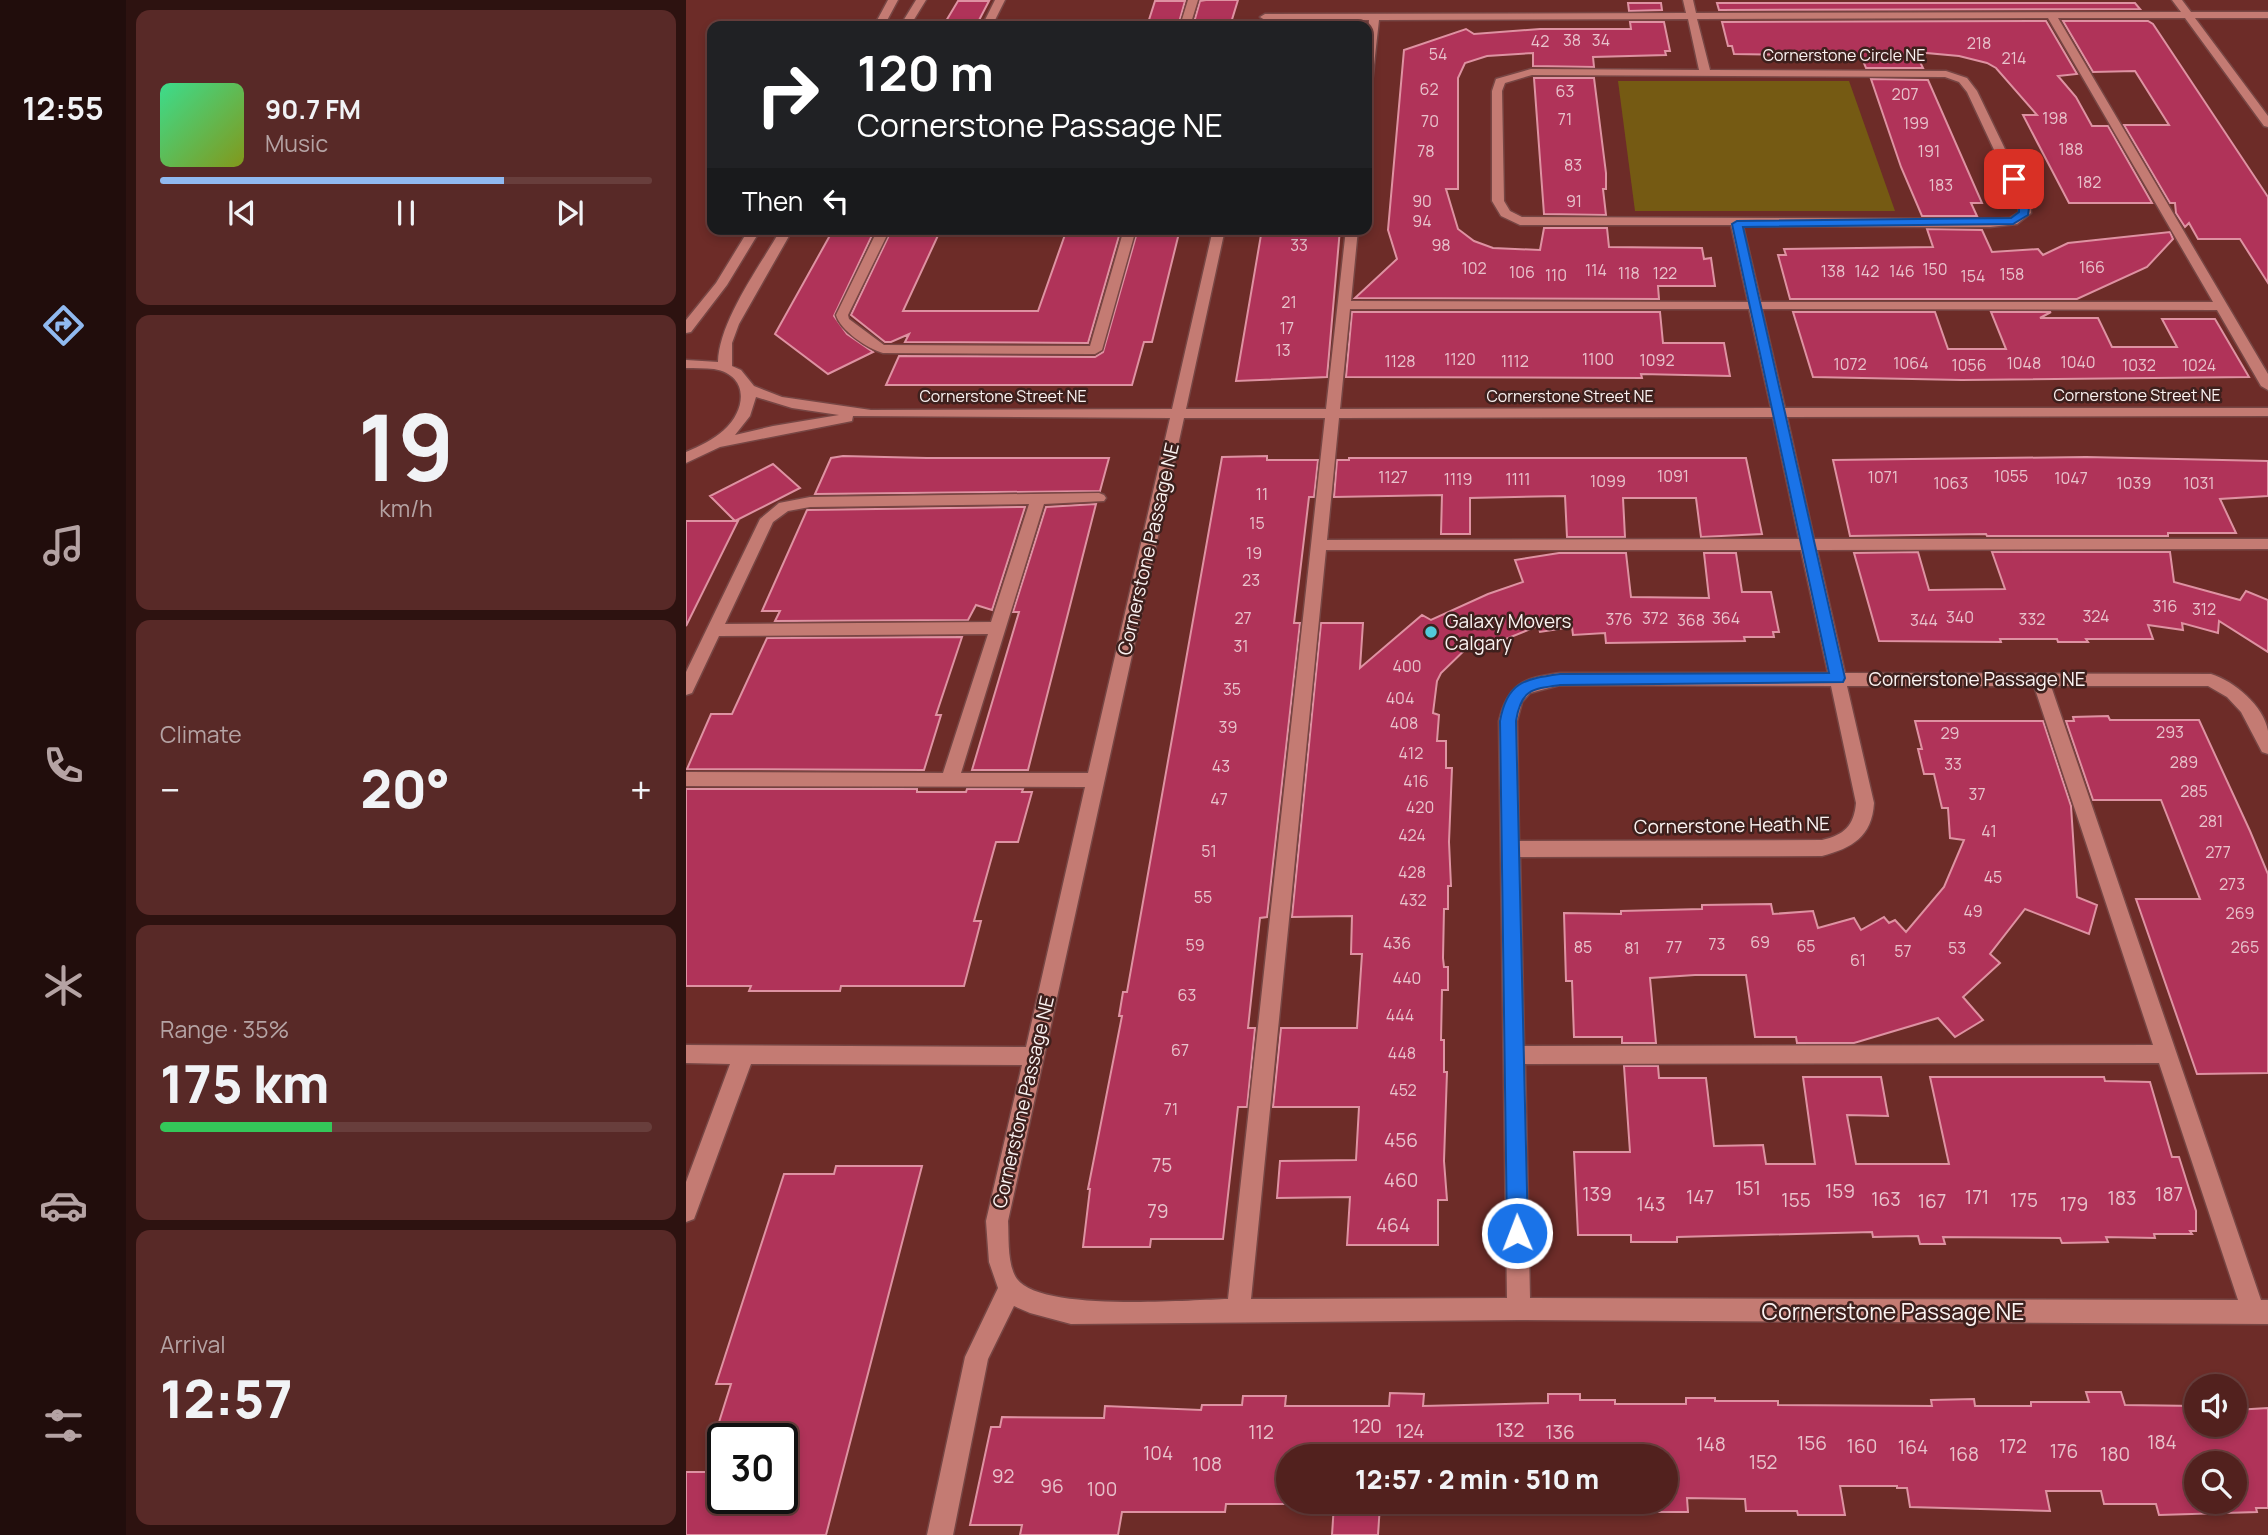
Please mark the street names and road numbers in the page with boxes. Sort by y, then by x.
street label: Cornerstone Circle NE [1763,44,1925,66]
street label: Cornerstone Street NE [2053,384,2221,406]
street label: Cornerstone Street NE [919,385,1087,407]
street label: Cornerstone Street NE [1486,385,1654,407]
street label: Cornerstone Passage NE [1111,440,1185,658]
street label: Cornerstone Passage NE [1868,666,2086,692]
street label: Cornerstone Heath NE [1634,810,1830,840]
street label: Cornerstone Passage NE [986,993,1060,1211]
street label: Cornerstone Passage NE [1762,1295,2024,1327]

